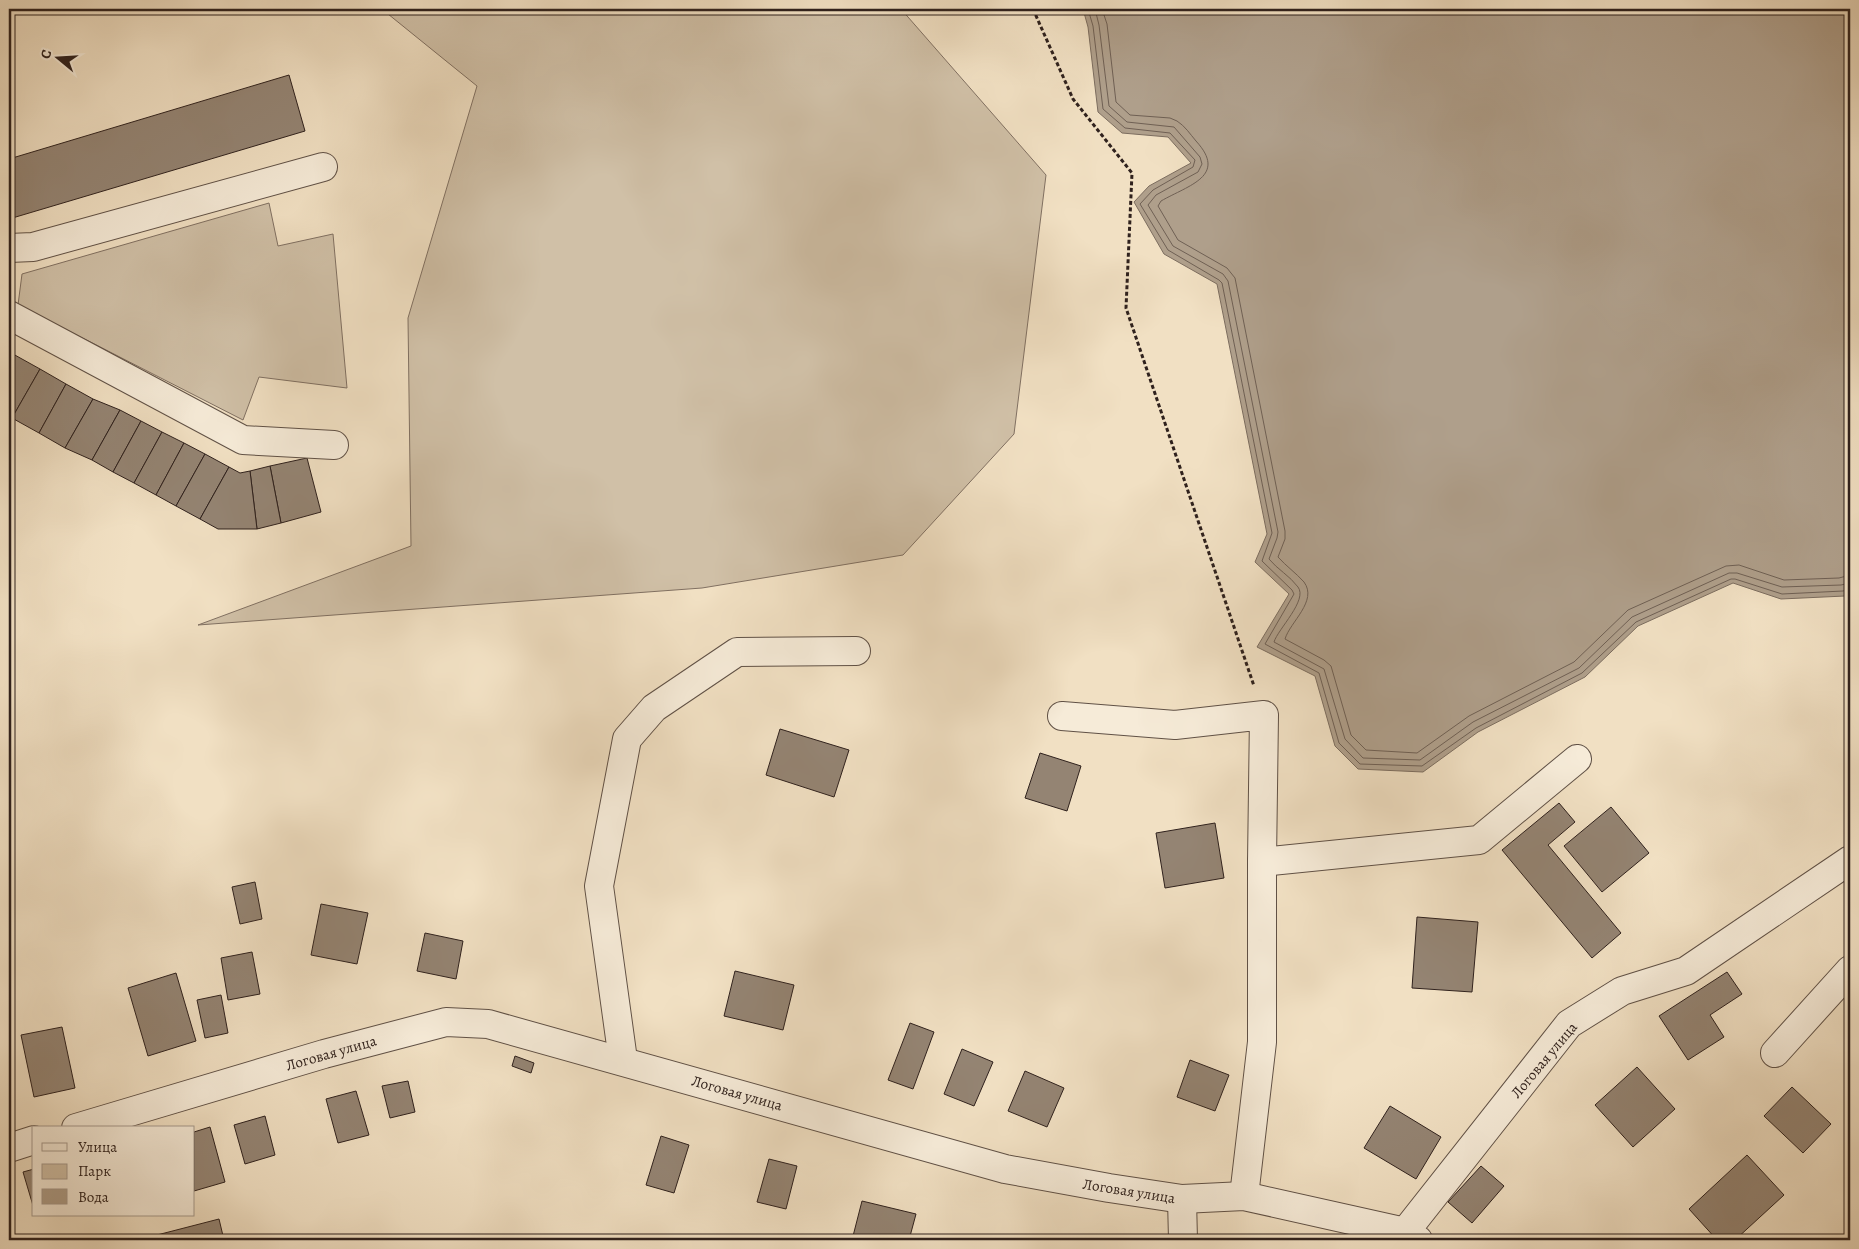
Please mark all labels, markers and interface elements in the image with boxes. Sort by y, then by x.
north arrow [32,32,82,82]
text: С [36,47,57,61]
street label: Логовая улица [1506,1018,1582,1102]
street label: Логовая улица [283,1030,379,1075]
street label: Логовая улица [689,1071,785,1116]
legend [32,1126,195,1216]
text: Улица [78,1137,117,1157]
text: Парк [78,1161,111,1181]
street label: Логовая улица [1081,1174,1177,1208]
text: Вода [78,1187,109,1207]

